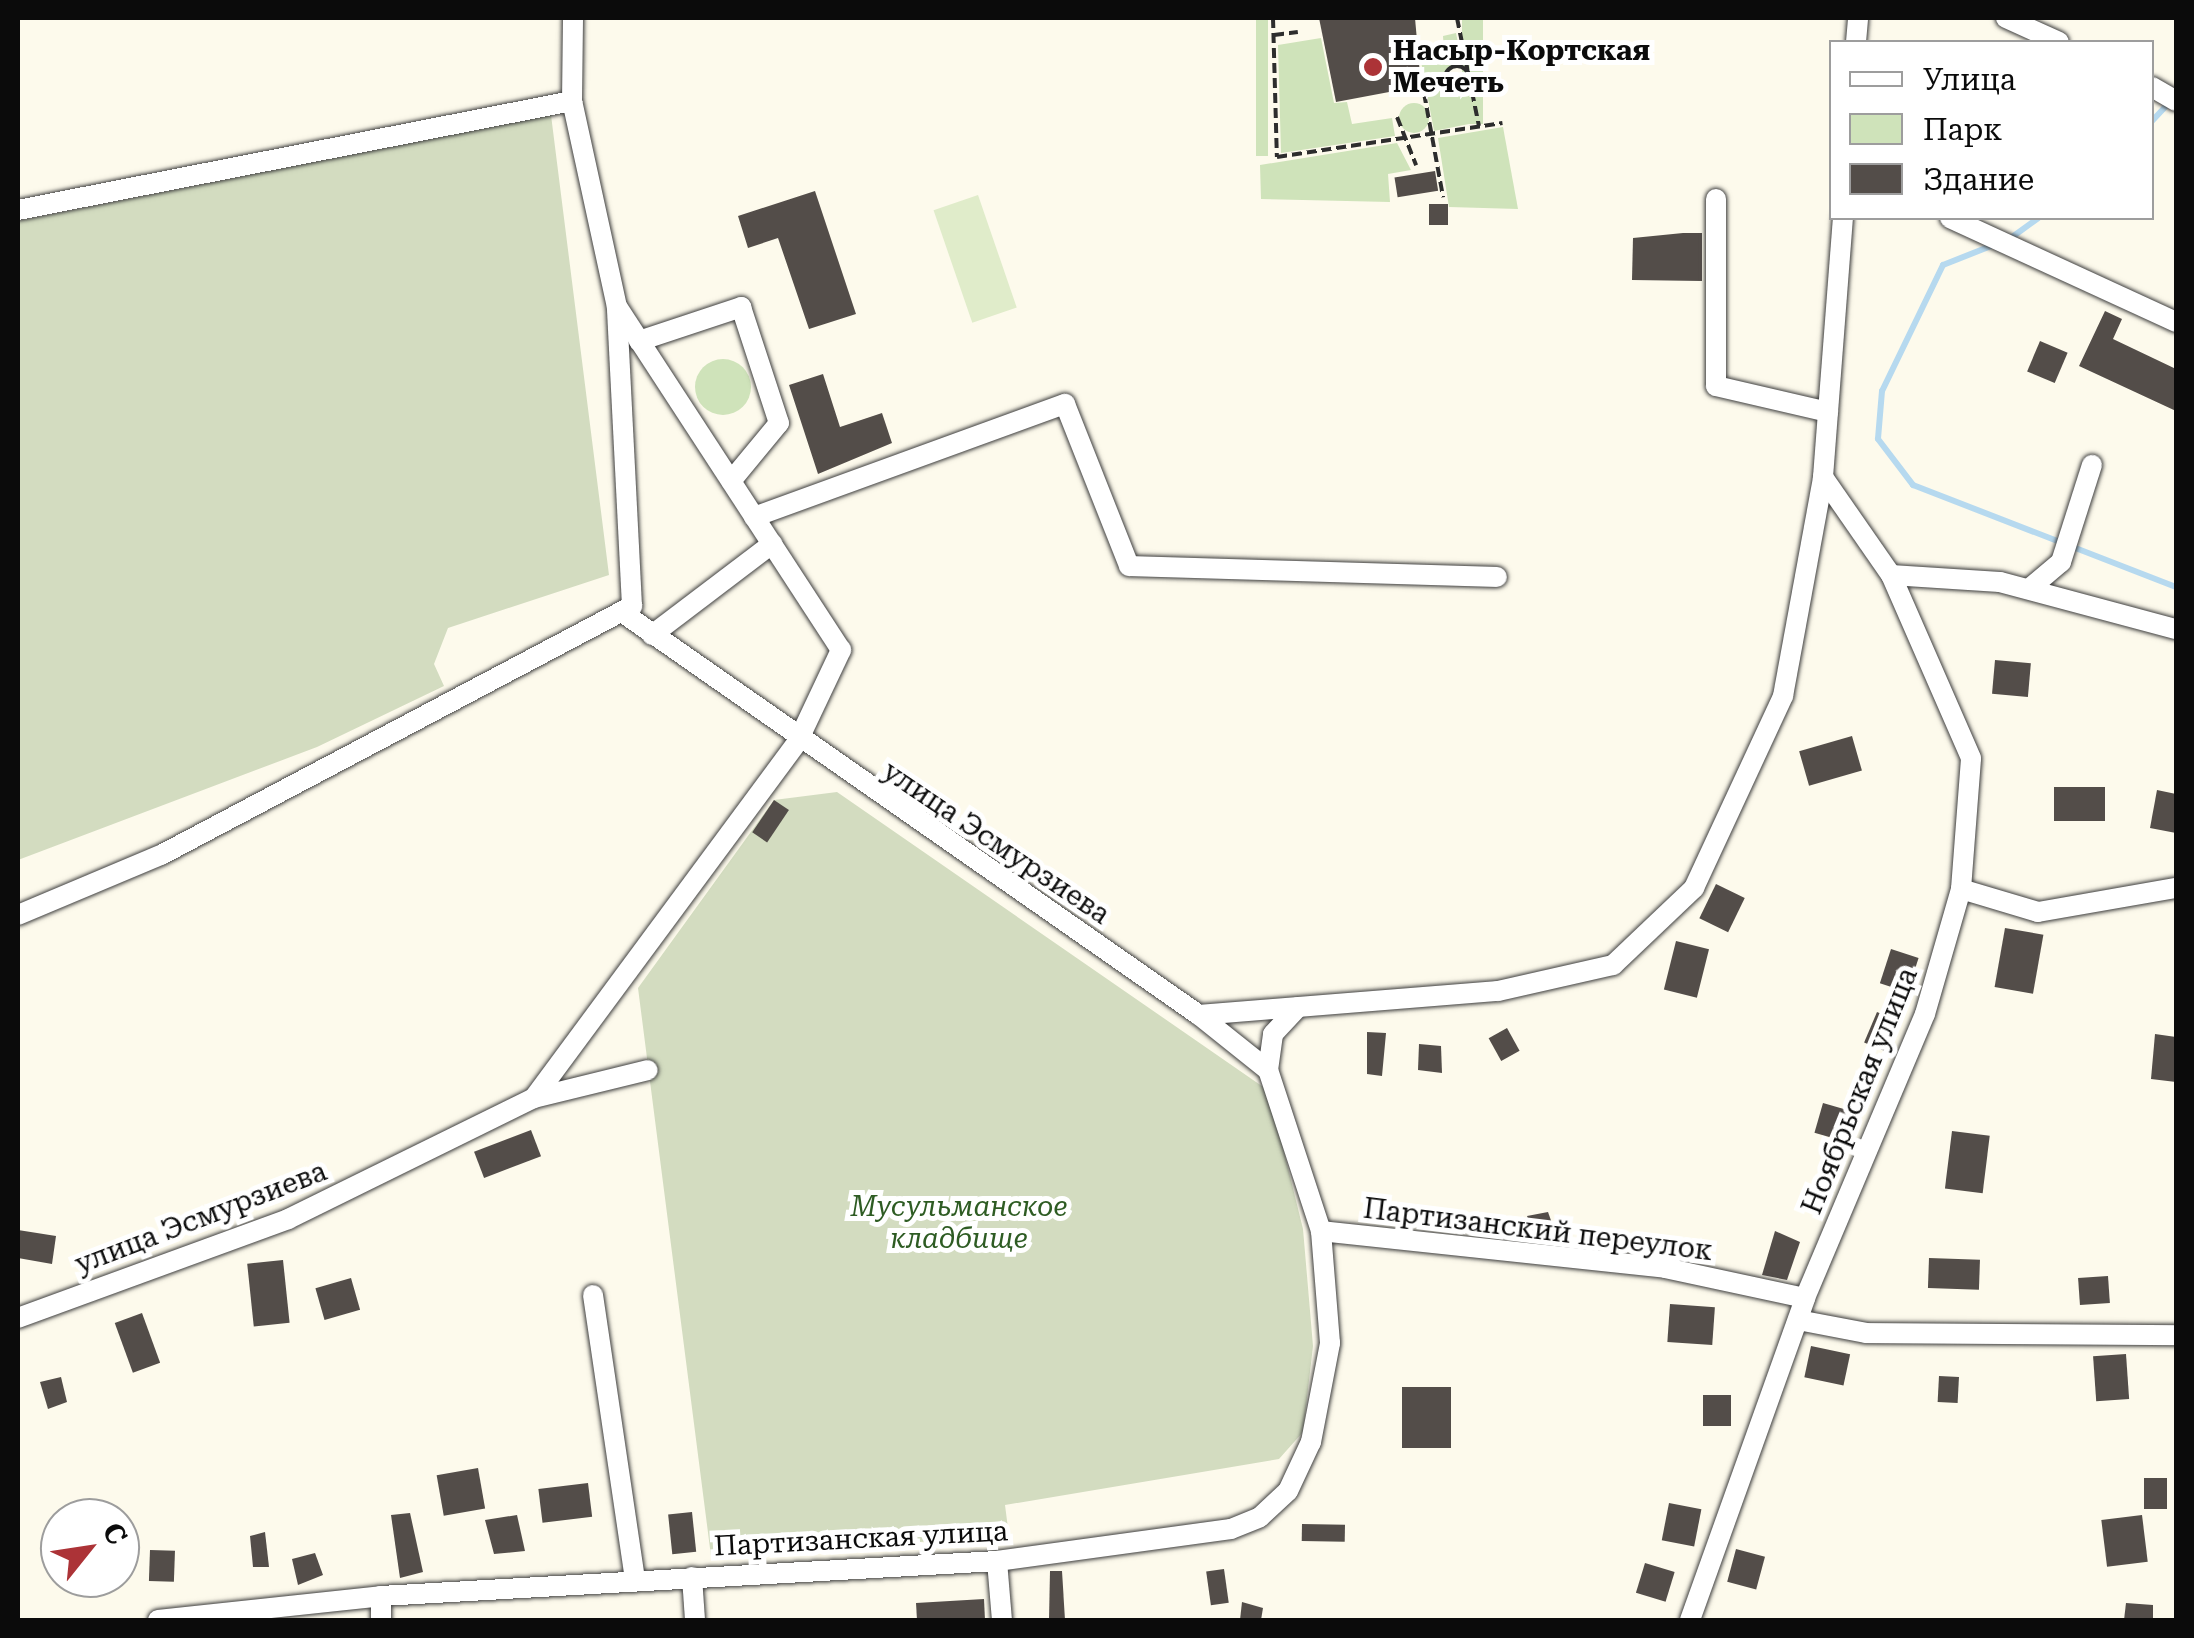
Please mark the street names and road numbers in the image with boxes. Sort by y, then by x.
street label: улица Эсмурзиева [876,754,1116,932]
street label: Ноябрьская улица [1795,963,1925,1219]
street label: улица Эсмурзиева [70,1155,332,1281]
street label: Партизанский переулок [1361,1192,1715,1268]
street label: Партизанская улица [713,1515,1009,1563]

